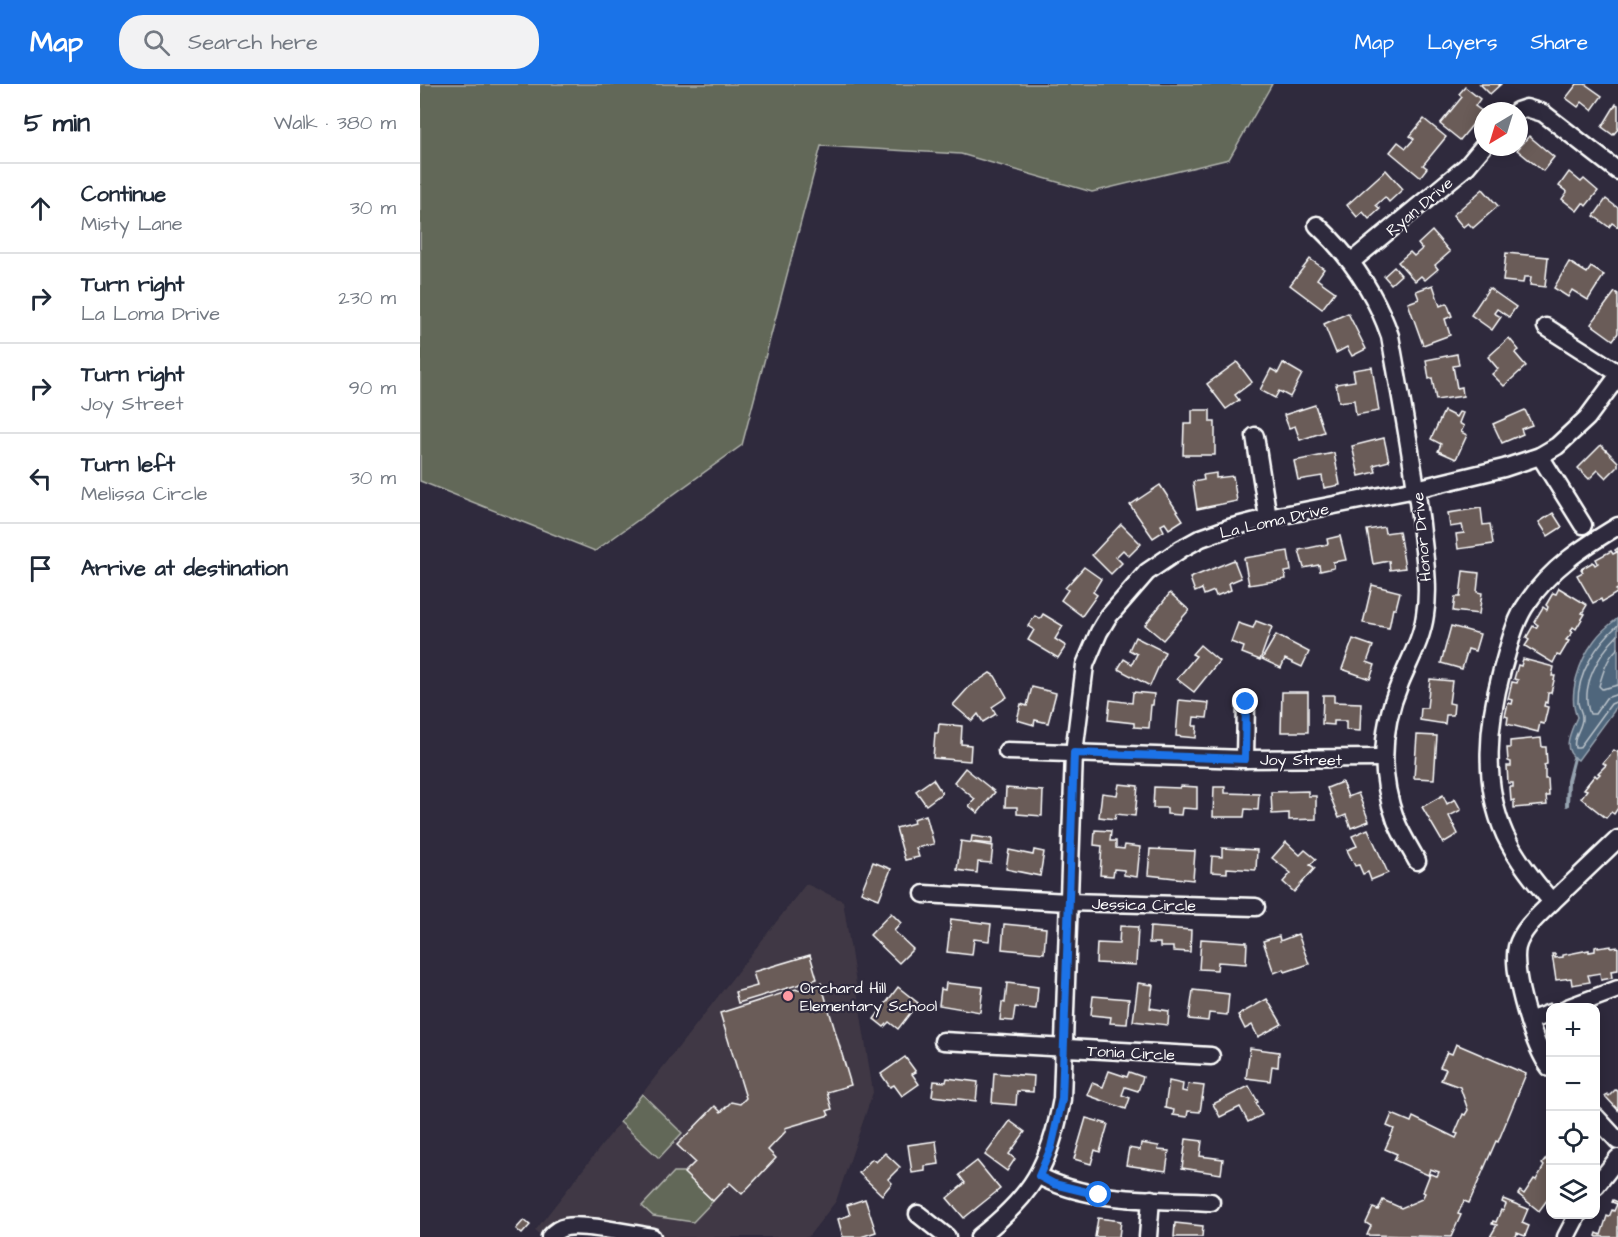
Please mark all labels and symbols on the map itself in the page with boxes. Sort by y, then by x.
north arrow [1474,102,1528,156]
street label: Ryan Drive [1381,172,1459,242]
street label: Honor Drive [1407,491,1437,582]
street label: La Loma Drive [1218,498,1331,544]
route end [1232,688,1258,714]
street label: Joy Street [1260,749,1343,772]
street label: Jessica Circle [1092,893,1197,917]
place label: Orchard Hill Elementary School [800,977,937,1018]
marker: Orchard Hill Elementary School [781,989,795,1003]
street label: Tonia Circle [1087,1040,1176,1066]
route start [1085,1181,1111,1207]

